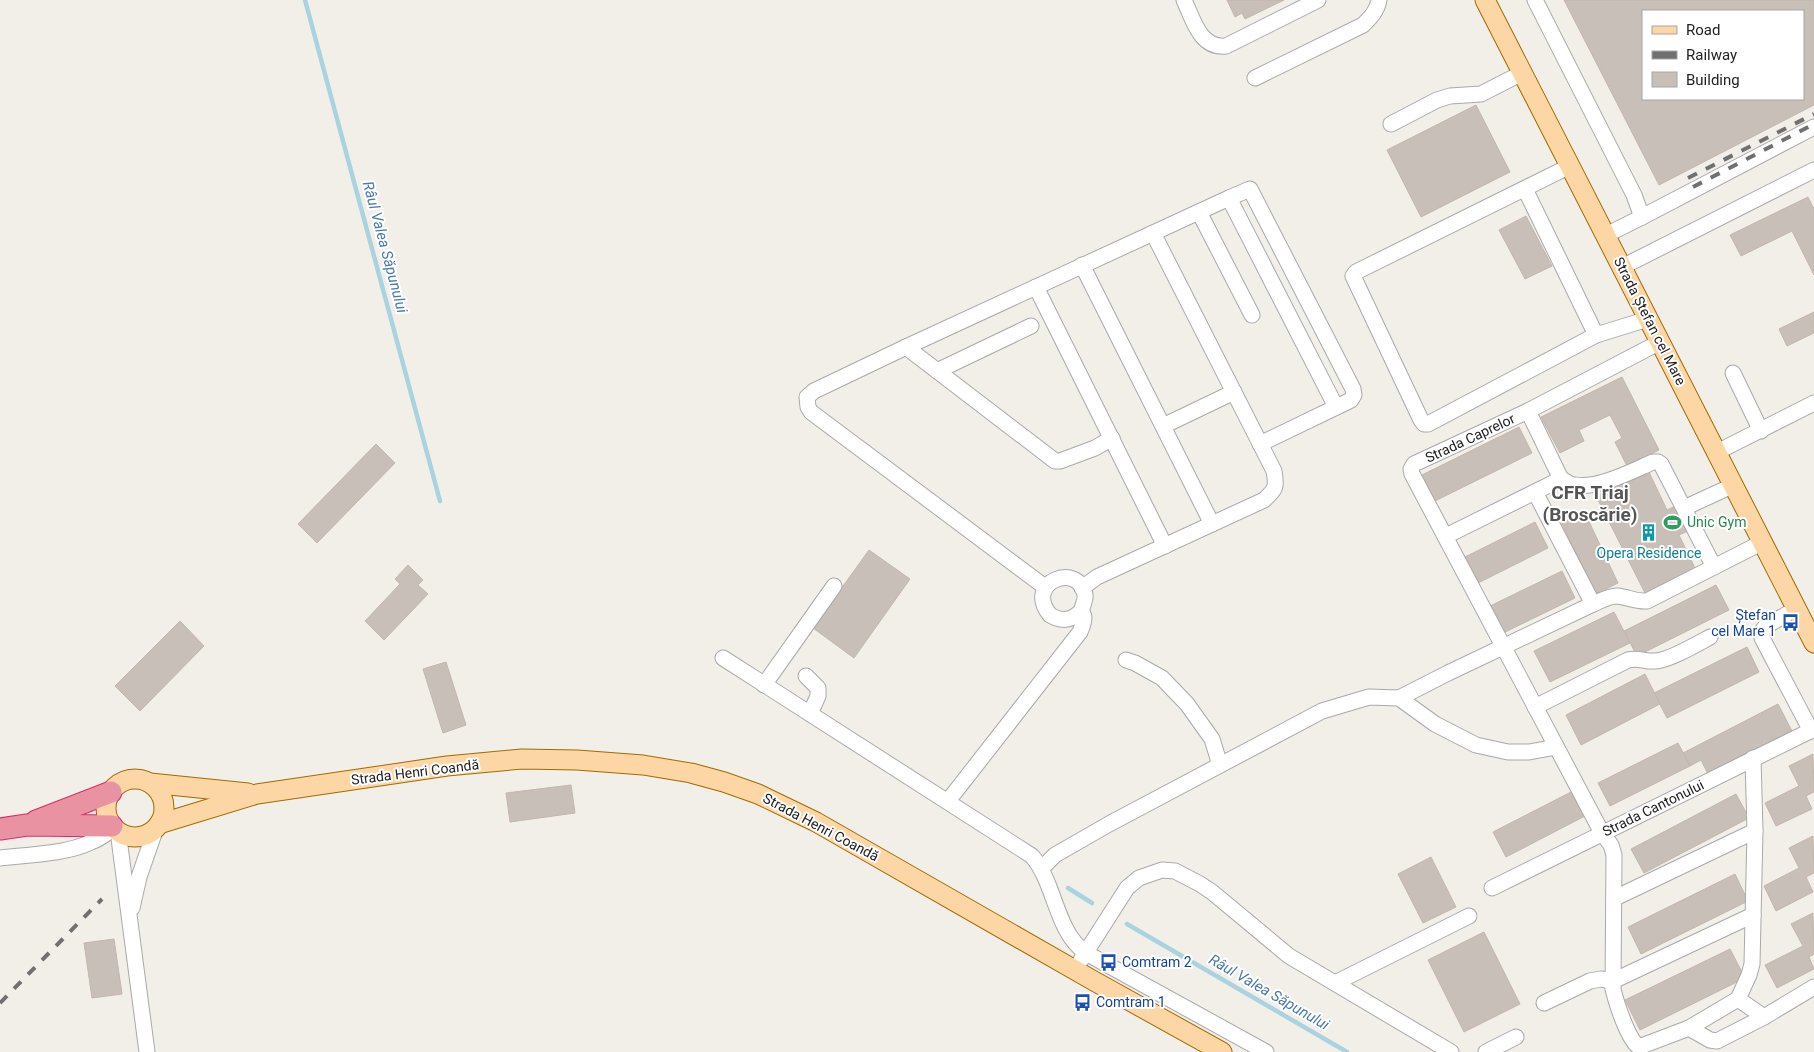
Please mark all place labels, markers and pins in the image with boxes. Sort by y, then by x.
sports icon: Unic Gym [1663,512,1683,532]
place label: Unic Gym [1687,514,1746,530]
building icon: Opera Residence [1639,523,1659,543]
place label: Opera Residence [1597,545,1701,561]
place label: Ștefan cel Mare 1 [1711,607,1776,639]
bus stop icon: Ștefan cel Mare 1 [1780,613,1800,633]
bus stop icon: Comtram 2 [1098,952,1118,972]
place label: Comtram 2 [1122,954,1192,970]
bus stop icon: Comtram 1 [1072,992,1092,1012]
place label: Comtram 1 [1096,994,1166,1010]

